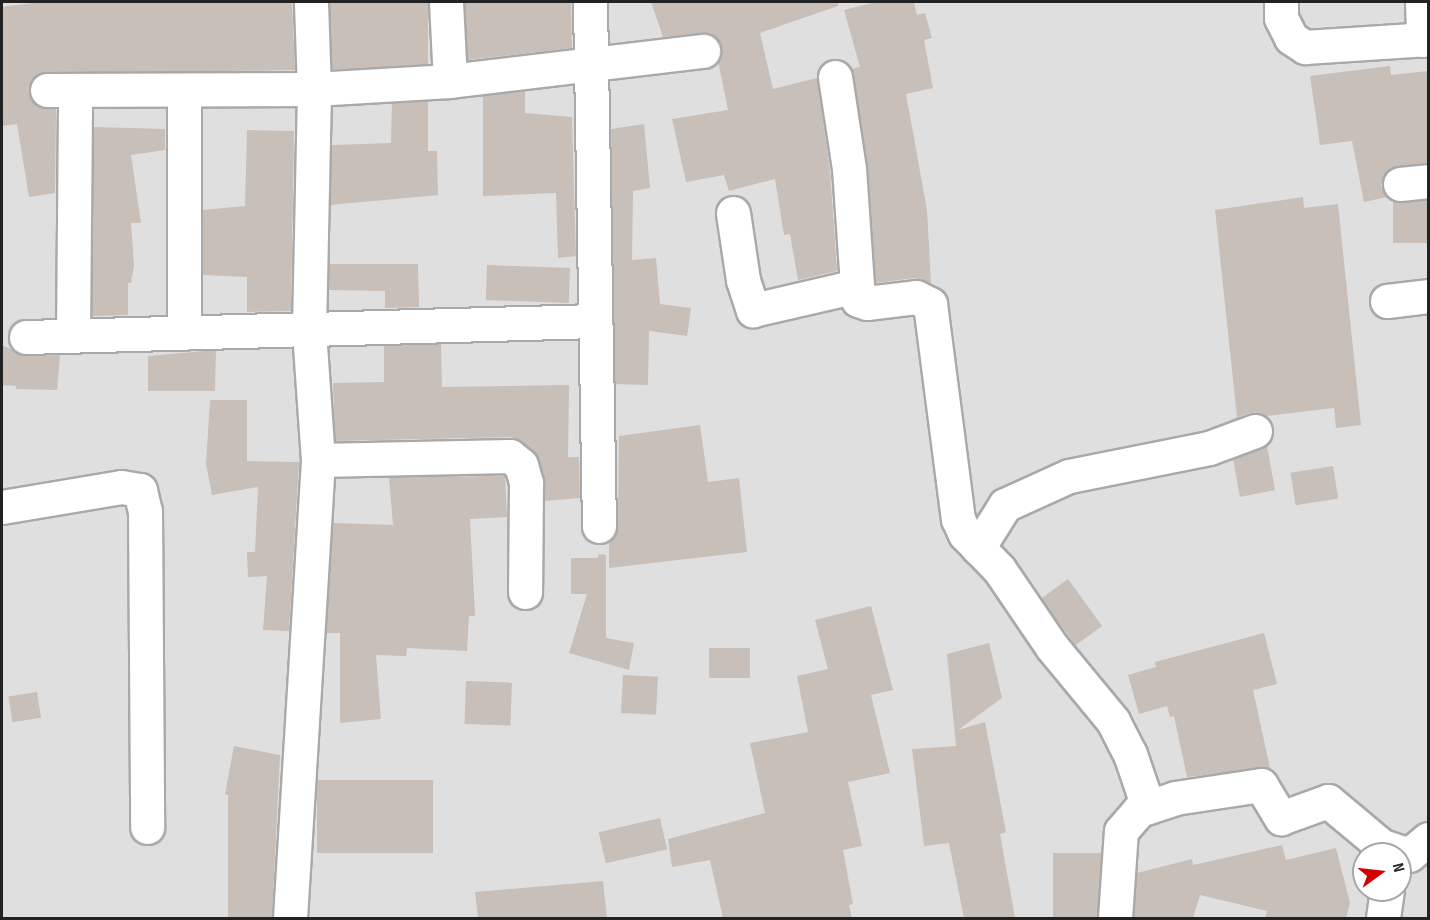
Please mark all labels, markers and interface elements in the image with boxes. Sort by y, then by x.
north arrow [1352,842,1412,902]
text: N [1388,861,1408,874]

